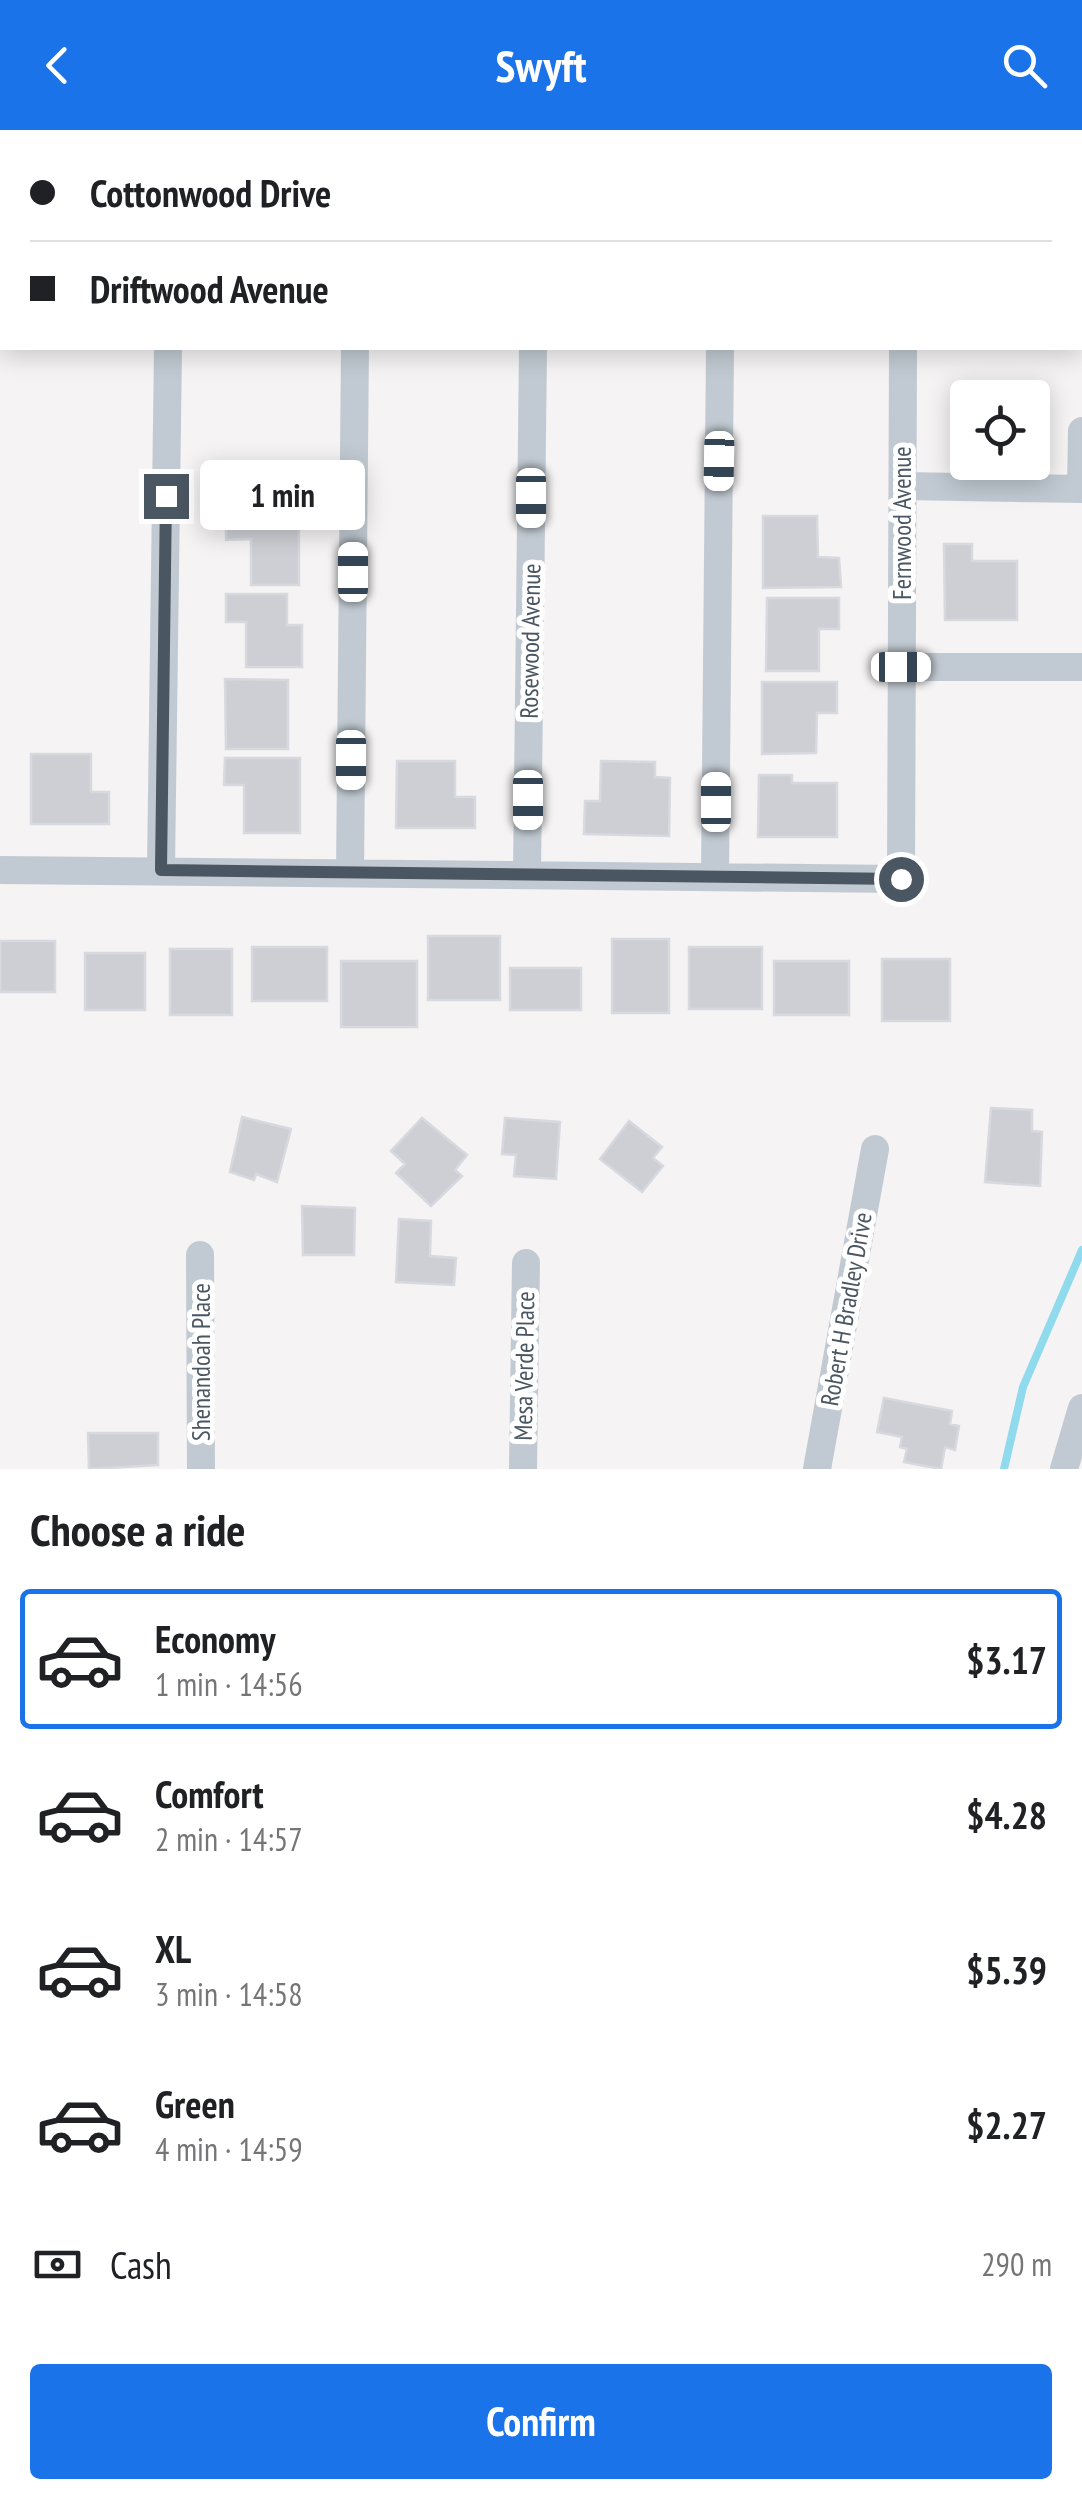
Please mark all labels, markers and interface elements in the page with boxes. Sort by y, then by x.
text: Swyft [496,36,587,94]
icon: back [30,38,85,93]
icon: search [997,38,1052,93]
text: Cottonwood Drive [90,168,331,217]
text: Driftwood Avenue [90,264,329,313]
map controls [950,380,1050,480]
button: locate [950,380,1050,480]
car [703,431,735,491]
street label: Fernwood Avenue [886,446,918,600]
callout: 1 min [201,461,366,531]
car [516,468,546,528]
route end [144,474,189,519]
text: 1 min [250,474,315,516]
car [338,542,368,602]
street label: Rosewood Avenue [513,563,547,719]
car [871,652,931,682]
car [336,730,366,790]
car [513,770,543,830]
car [701,772,731,832]
route start [879,857,924,902]
street label: Robert H Bradley Drive [813,1210,879,1408]
street label: Shenandoah Place [185,1283,217,1441]
street label: Mesa Verde Place [507,1291,541,1441]
text: Choose a ride [30,1500,245,1558]
icon: car [35,1614,125,1704]
text: Economy [155,1614,275,1663]
text: $3.17 [966,1635,1047,1684]
text: 1 min · 14:56 [155,1663,303,1705]
icon: car [35,1769,125,1859]
text: Comfort [155,1769,264,1818]
text: $4.28 [966,1790,1047,1839]
text: 2 min · 14:57 [155,1818,303,1860]
icon: car [35,1924,125,2014]
text: XL [155,1924,191,1973]
text: $5.39 [966,1945,1047,1994]
text: 3 min · 14:58 [155,1973,303,2015]
icon: car [35,2079,125,2169]
text: Green [155,2079,235,2128]
text: $2.27 [966,2100,1047,2149]
text: 4 min · 14:59 [155,2128,303,2170]
icon: cash [30,2237,85,2292]
text: Cash [110,2240,172,2289]
text: 290 m [981,2243,1052,2285]
button: Confirm [30,2364,1052,2479]

